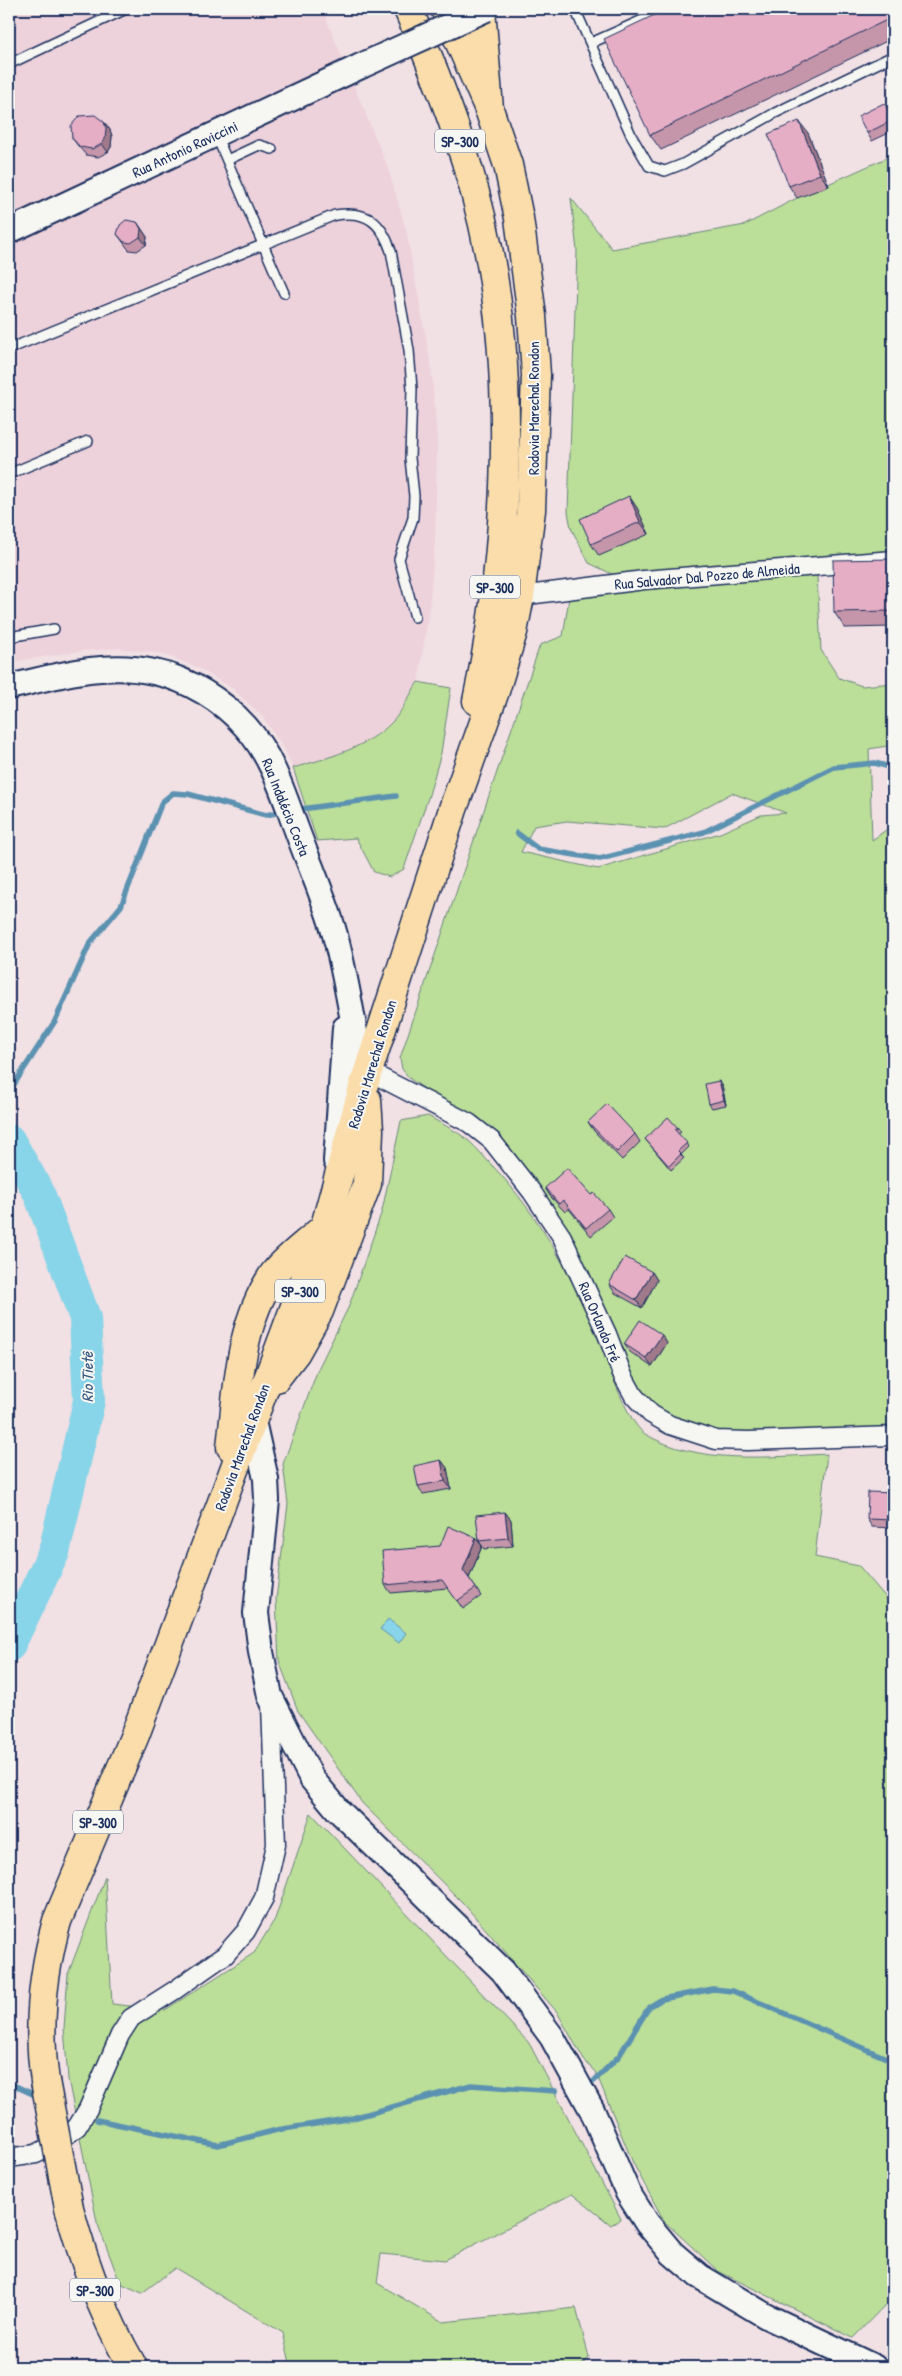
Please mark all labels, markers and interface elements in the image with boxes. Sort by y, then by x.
street label: Rua Antonio Raviccini [129,115,241,183]
road number: SP-300 [435,130,485,152]
street label: Rodovia Marechal Rondon [523,341,544,475]
street label: Rua Salvador Dal Pozzo de Almeida [614,557,801,595]
road number: SP-300 [470,576,520,598]
street label: Rua Indalécio Costa [257,755,315,859]
street label: Rodovia Marechal Rondon [342,997,402,1131]
street label: Rua Orlando Fré [574,1278,626,1366]
road number: SP-300 [275,1280,325,1302]
water label: Rio Tietê [76,1350,98,1402]
street label: Rodovia Marechal Rondon [209,1380,275,1513]
road number: SP-300 [73,1810,123,1834]
road number: SP-300 [70,2278,120,2302]

